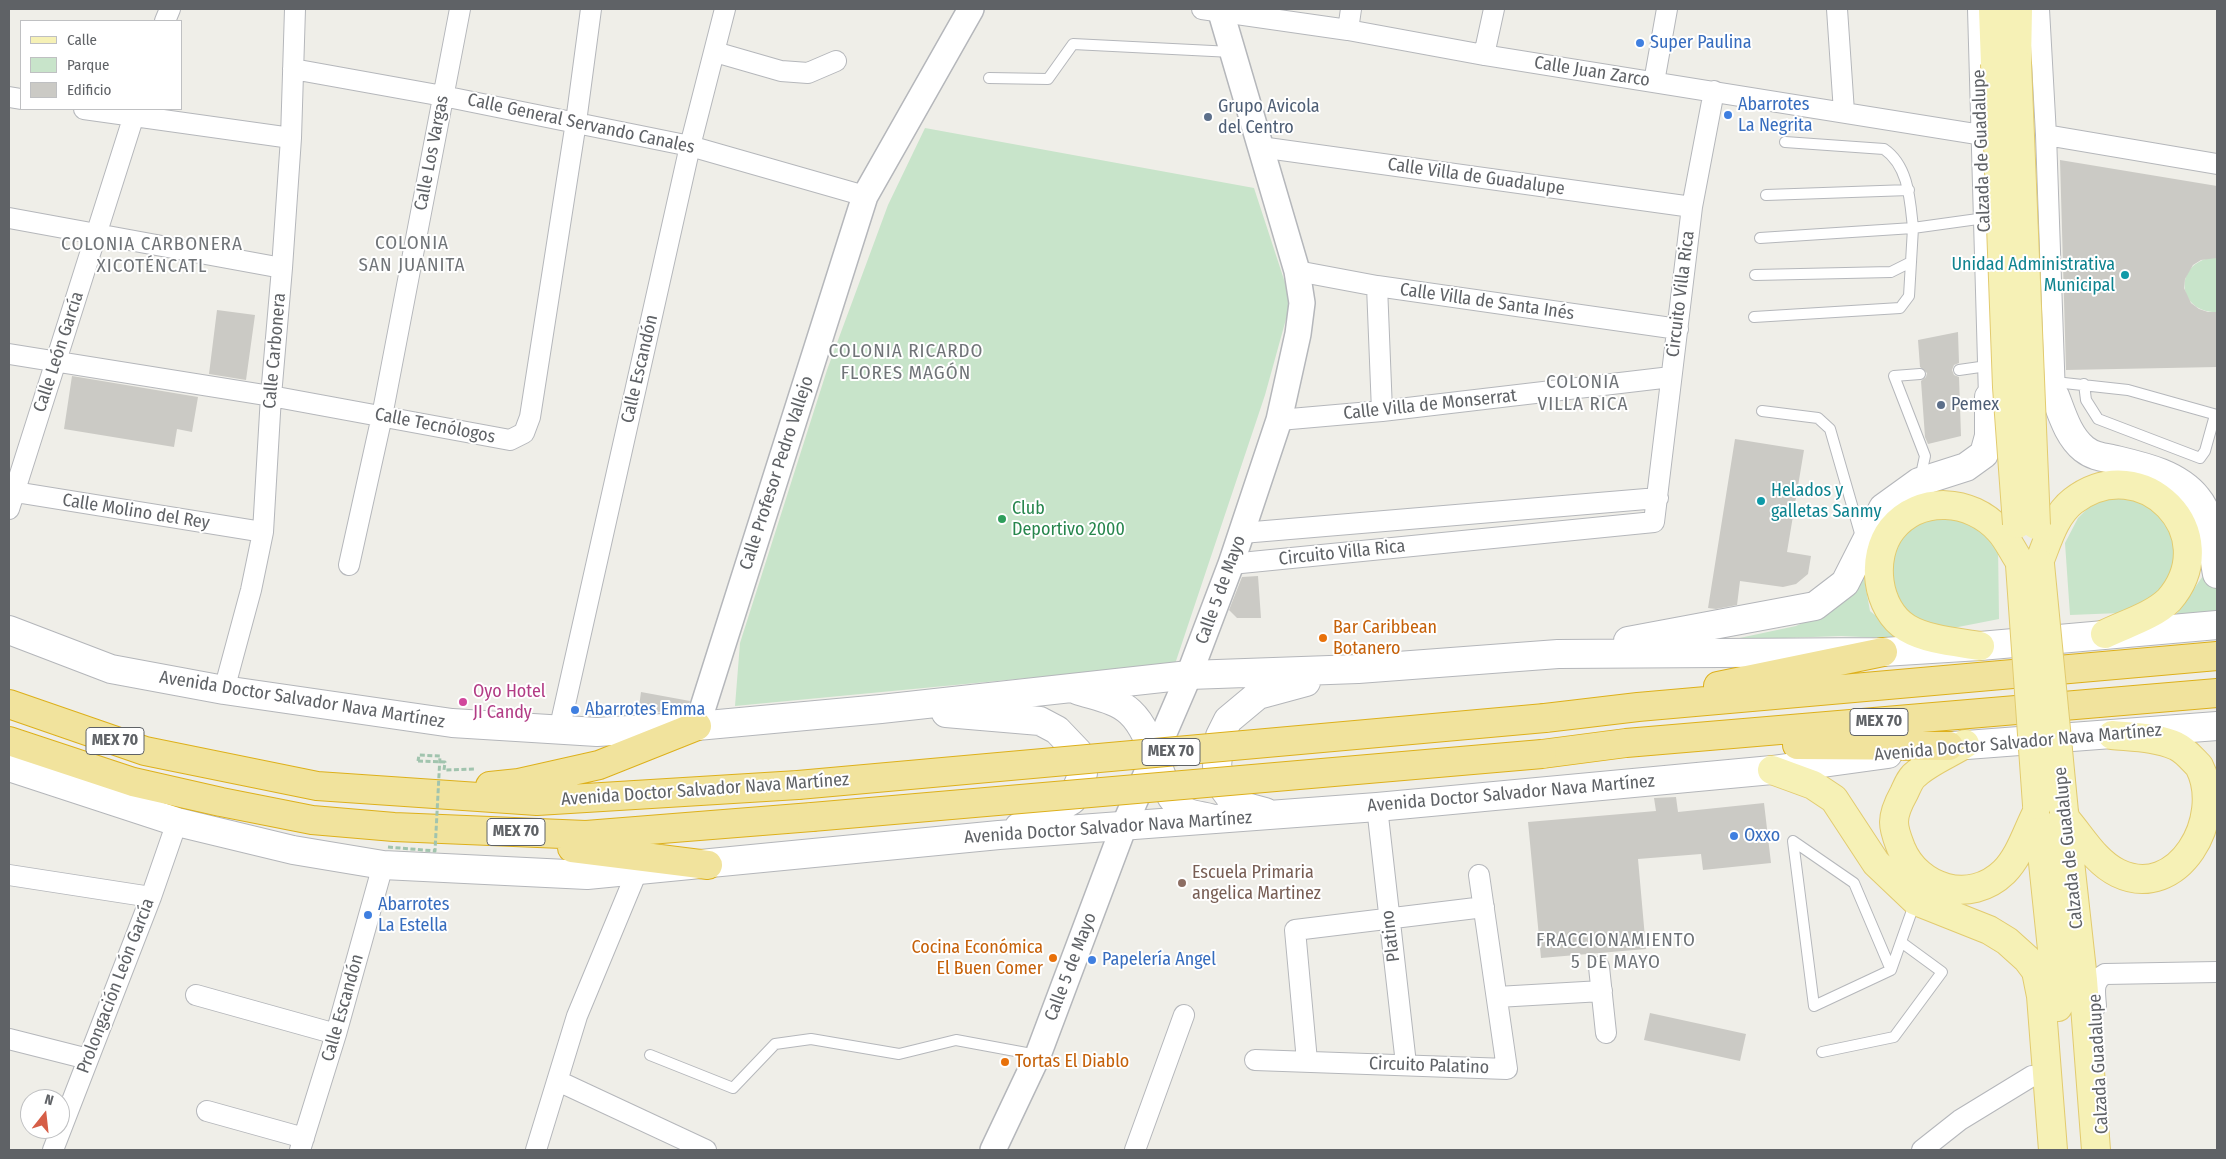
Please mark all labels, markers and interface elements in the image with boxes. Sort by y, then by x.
legend [20,20,182,110]
text: Calle [67,31,97,49]
place label: Super Paulina [1650,32,1752,54]
marker: Super Paulina [1634,37,1646,49]
street label: Calle Juan Zarco [1533,52,1651,92]
text: Parque [67,56,110,74]
street label: Calzada de Guadalupe [1968,69,1996,233]
text: Edificio [67,81,112,99]
street label: Calle General Servando Canales [465,89,697,159]
street label: Calle Los Vargas [410,94,454,212]
place label: Abarrotes La Negrita [1738,94,1813,136]
place label: Grupo Avicola del Centro [1218,96,1320,138]
marker: Abarrotes La Negrita [1722,109,1734,121]
marker: Grupo Avicola del Centro [1202,111,1214,123]
street label: Calle Villa de Guadalupe [1386,154,1566,200]
street label: Circuito Villa Rica [1663,230,1699,358]
district label: COLONIA SAN JUANITA [357,233,467,277]
district label: COLONIA CARBONERA XICOTÉNCATL [59,234,245,278]
place label: Unidad Administrativa Municipal [1951,254,2115,296]
marker: Unidad Administrativa Municipal [2119,269,2131,281]
street label: Calle Villa de Santa Inés [1398,279,1576,325]
street label: Calle León García [29,289,89,415]
street label: Calle Carbonera [259,292,291,410]
street label: Calle Escandón [617,313,663,425]
district label: COLONIA RICARDO FLORES MAGÓN [827,341,985,385]
district label: COLONIA VILLA RICA [1536,372,1630,416]
street label: Calle Profesor Pedro Vallejo [735,373,819,573]
street label: Calle Villa de Monserrat [1342,385,1518,425]
place label: Pemex [1951,394,1999,416]
marker: Pemex [1935,399,1947,411]
street label: Calle Tecnólogos [373,404,497,448]
place label: Helados y galletas Sanmy [1771,480,1881,522]
street label: Calle Molino del Rey [61,490,211,534]
marker: Helados y galletas Sanmy [1755,495,1767,507]
place label: Club Deportivo 2000 [1012,498,1125,540]
marker: Club Deportivo 2000 [996,513,1008,525]
street label: Calle 5 de Mayo [1191,533,1251,647]
street label: Circuito Villa Rica [1278,536,1406,570]
place label: Bar Caribbean Botanero [1333,617,1437,660]
marker: Bar Caribbean Botanero [1317,632,1329,644]
street label: Avenida Doctor Salvador Nava Martínez [158,667,446,733]
place label: Oyo Hotel JI Candy [473,681,546,724]
marker: Oyo Hotel JI Candy [457,696,469,708]
place label: Abarrotes Emma [585,699,705,721]
marker: Abarrotes Emma [569,704,581,716]
road number: MEX 70 [1850,709,1908,736]
street label: Avenida Doctor Salvador Nava Martínez [1873,720,2163,766]
road number: MEX 70 [86,728,144,754]
road number: MEX 70 [1142,739,1200,766]
street label: Calzada de Guadalupe [2050,766,2088,930]
street label: Avenida Doctor Salvador Nava Martínez [560,769,850,811]
street label: Avenida Doctor Salvador Nava Martínez [1366,771,1656,817]
street label: Avenida Doctor Salvador Nava Martínez [963,807,1253,849]
road number: MEX 70 [487,819,545,846]
place label: Oxxo [1744,825,1780,847]
marker: Oxxo [1728,830,1740,842]
place label: Escuela Primaria angelica Martinez [1192,862,1321,904]
marker: Escuela Primaria angelica Martinez [1176,877,1188,889]
place label: Abarrotes La Estella [378,894,449,936]
street label: Prolongación León García [73,895,159,1077]
marker: Abarrotes La Estella [362,909,374,921]
street label: Platino [1377,909,1405,963]
street label: Calle 5 de Mayo [1040,910,1102,1024]
district label: FRACCIONAMIENTO 5 DE MAYO [1534,930,1698,974]
place label: Cocina Económica El Buen Comer [911,937,1043,980]
place label: Papelería Angel [1102,949,1216,971]
street label: Calle Escandón [317,952,369,1064]
marker: Cocina Económica El Buen Comer [1047,952,1059,964]
marker: Papelería Angel [1086,954,1098,966]
street label: Calzada Guadalupe [2085,993,2113,1135]
place label: Tortas El Diablo [1015,1051,1129,1073]
street label: Circuito Palatino [1369,1053,1489,1079]
marker: Tortas El Diablo [999,1056,1011,1068]
north arrow [20,1089,70,1139]
text: N [43,1091,55,1109]

